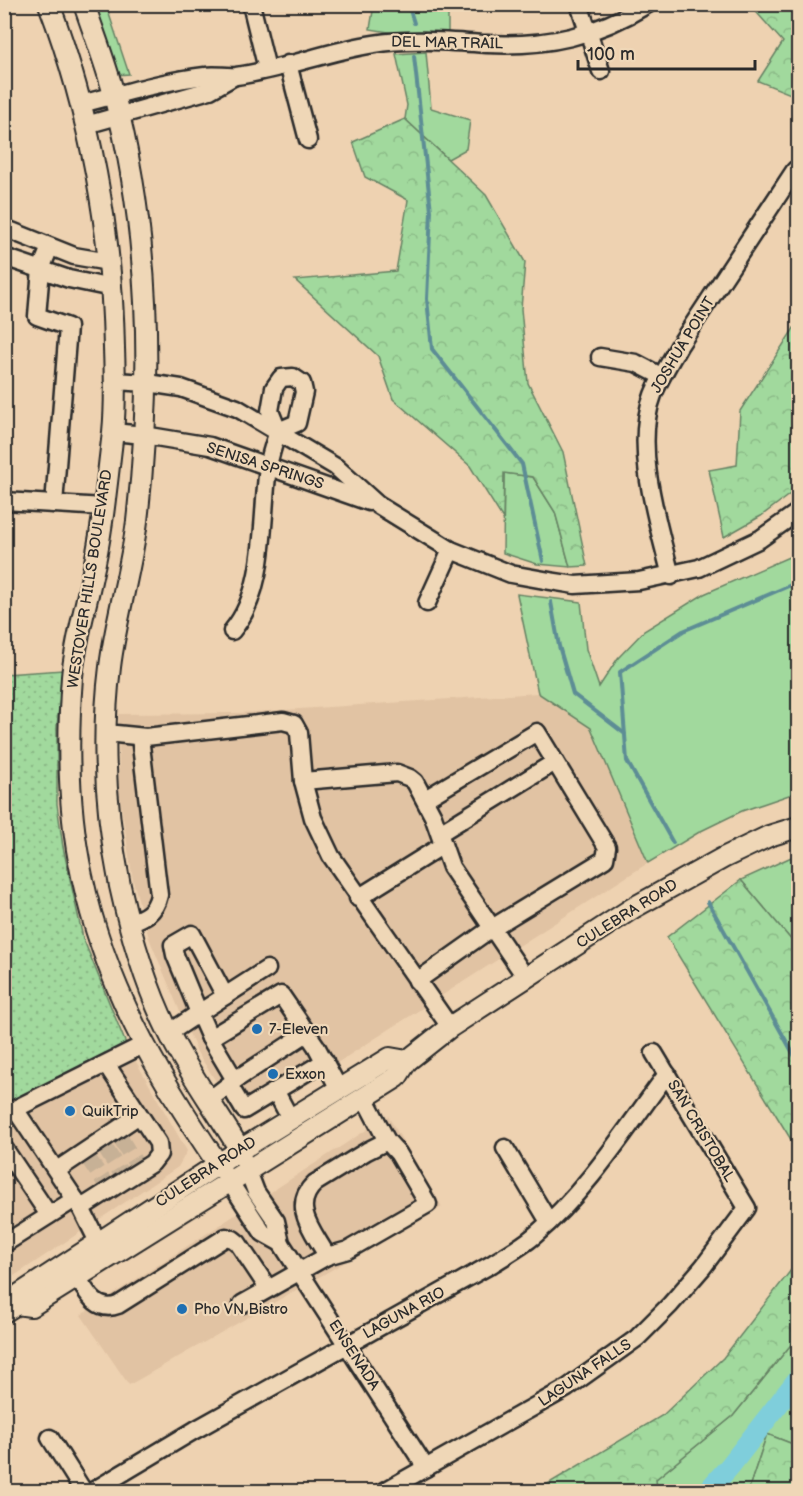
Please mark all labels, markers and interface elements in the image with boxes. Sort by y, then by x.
street label: DEL MAR TRAIL [391,33,504,53]
scale bar [578,33,755,71]
text: 100 m [587,44,635,65]
street label: JOSHUA POINT [647,293,719,397]
street label: SENISA SPRINGS [204,438,326,494]
street label: WESTOVER HILLS BOULEVARD [63,468,117,690]
street label: CULEBRA ROAD [573,875,681,953]
place label: 7-Eleven [269,1020,328,1039]
marker: 7-Eleven [250,1022,264,1036]
place label: Exxon [285,1065,325,1084]
marker: Exxon [266,1067,280,1081]
street label: SAN CRISTOBAL [663,1076,739,1186]
place label: QuikTrip [82,1102,139,1121]
marker: QuikTrip [63,1104,77,1118]
street label: CULEBRA ROAD [152,1132,260,1212]
street label: LAGUNA RIO [360,1283,448,1343]
place label: Pho VN Bistro [194,1300,288,1319]
marker: Pho VN Bistro [175,1302,189,1316]
street label: ENSENADA [324,1316,384,1395]
street label: LAGUNA FALLS [535,1335,635,1411]

